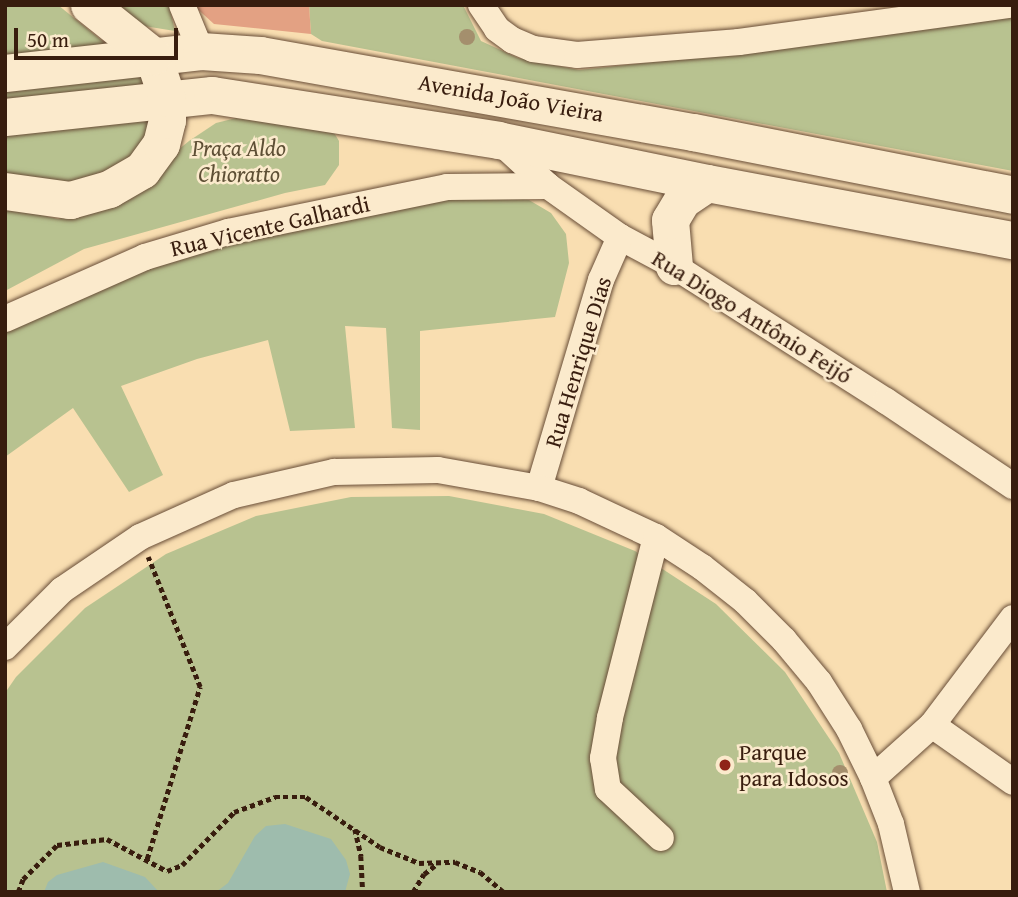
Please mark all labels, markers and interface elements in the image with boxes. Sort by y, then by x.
scale bar [18,14,182,58]
text: 50 m [27,24,69,55]
street label: Avenida João Vieira [416,68,606,128]
park label: Praça Aldo Chioratto [192,134,286,188]
street label: Rua Vicente Galhardi [168,190,372,262]
street label: Rua Diogo Antônio Feijó [647,244,857,390]
street label: Rua Henrique Dias [539,273,617,451]
place label: Parque para Idosos [739,738,849,792]
marker: Parque para Idosos [717,757,733,773]

